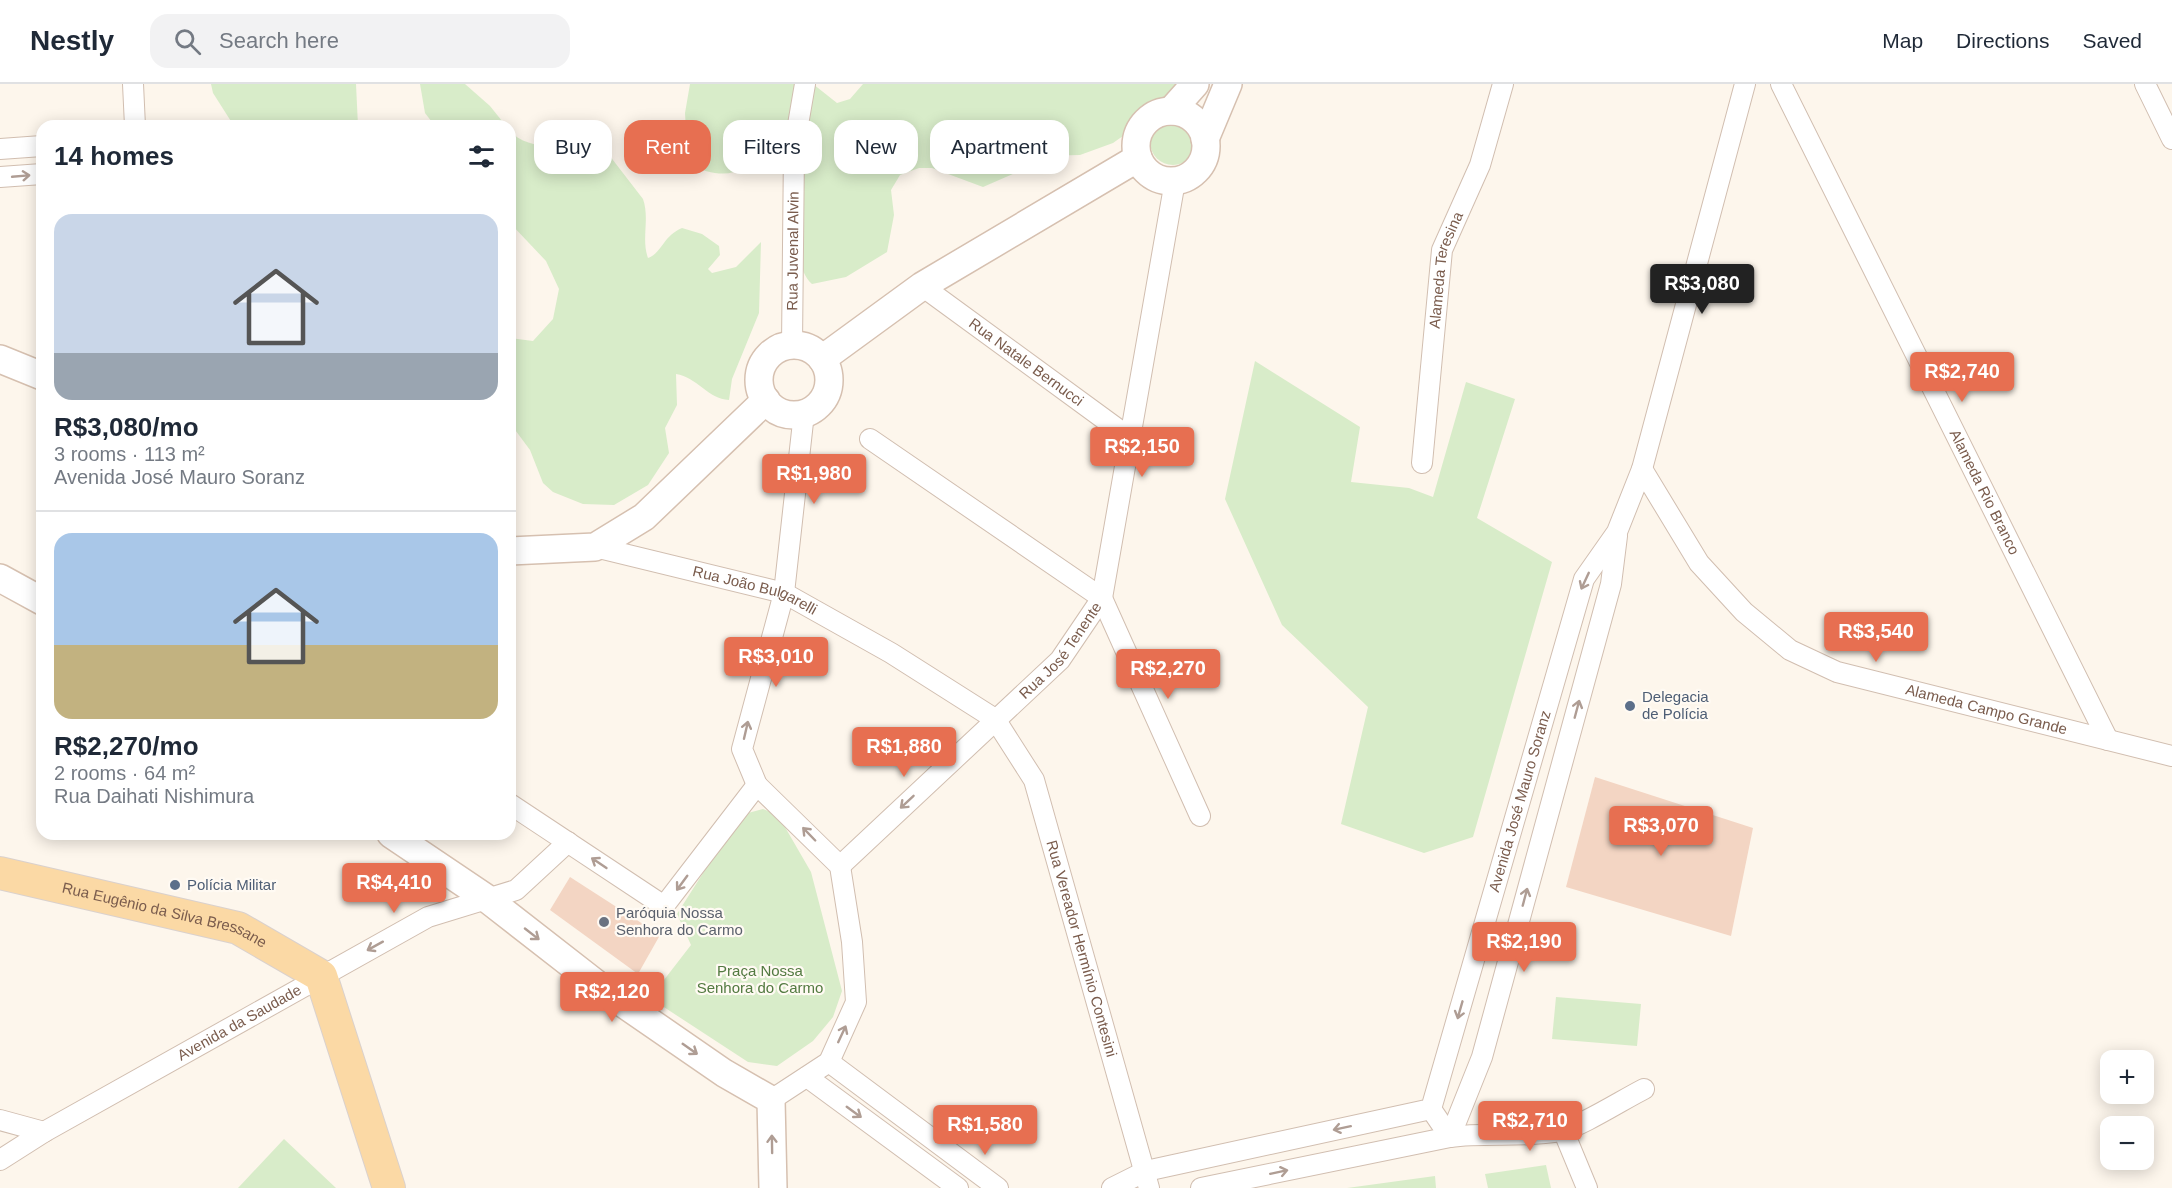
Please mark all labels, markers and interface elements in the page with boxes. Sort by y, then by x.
search box [150,14,570,68]
text: Nestly [30,25,114,56]
icon: search [171,25,204,58]
text: Search here [219,28,339,53]
text: Map [1882,29,1923,52]
text: Directions [1956,29,2049,52]
text: Saved [2082,29,2142,52]
chip: Buy [534,120,612,174]
chip: Rent [624,120,711,174]
chip: Filters [723,120,822,174]
chip: New [834,120,918,174]
chip: Apartment [930,120,1069,174]
icon: filters [465,140,498,173]
text: 14 homes [54,141,174,171]
one-way arrow [11,170,30,181]
street label: Rua Juvenal Alvin [783,191,802,311]
street label: Alameda Teresina [1426,208,1466,329]
icon: home [222,253,330,361]
pin: R$3,080 [1647,264,1757,315]
text: R$3,080 [1664,272,1740,294]
street label: Rua Natale Bernucci [966,314,1087,409]
pin: R$2,740 [1907,352,2017,403]
text: R$2,740 [1924,360,2000,382]
text: R$3,080/mo [54,412,199,442]
street label: Alameda Rio Branco [1947,426,2023,557]
pin: R$2,150 [1087,427,1197,478]
text: R$2,150 [1104,435,1180,457]
text: 3 rooms · 113 m² [54,443,205,465]
pin: R$1,980 [759,454,869,505]
text: R$1,980 [776,462,852,484]
text: Avenida José Mauro Soranz [54,466,305,488]
street label: Rua João Bulgarelli [691,562,820,618]
one-way arrow [1579,571,1591,589]
icon: home [222,572,330,680]
street label: Rua José Tenente [1015,599,1105,702]
pin: R$3,540 [1821,612,1931,663]
text: R$3,540 [1838,620,1914,642]
pin: R$3,010 [721,637,831,688]
text: R$3,010 [738,645,814,667]
pin: R$2,270 [1113,649,1223,700]
text: R$2,270 [1130,657,1206,679]
street label: Alameda Campo Grande [1904,681,2069,737]
place label: Delegacia de Polícia [1642,688,1709,722]
marker: Delegacia de Polícia [1623,699,1637,713]
one-way arrow [1571,700,1583,719]
street label: Avenida José Mauro Soranz [1485,708,1554,894]
one-way arrow [741,721,753,740]
pin: R$1,880 [849,727,959,778]
text: R$2,270/mo [54,731,199,761]
text: R$1,880 [866,735,942,757]
text: 2 rooms · 64 m² [54,762,195,784]
text: Rua Daihati Nishimura [54,785,254,807]
one-way arrow [900,794,915,808]
pin: R$3,070 [1606,806,1716,857]
text: R$3,070 [1623,814,1699,836]
one-way arrow [801,827,816,842]
street label: Rua Vereador Hermínio Contesini [1043,838,1121,1059]
one-way arrow [591,857,608,869]
pin: R$4,410 [339,863,449,914]
text: R$4,410 [356,871,432,893]
one-way arrow [675,874,688,890]
place label: Polícia Militar [187,876,276,893]
marker: Polícia Militar [168,878,182,892]
street label: Rua Eugênio da Silva Bressane [61,879,270,951]
one-way arrow [1520,888,1531,907]
place label: Paróquia Nossa Senhora do Carmo [616,904,743,938]
marker: Paróquia Nossa Senhora do Carmo [597,915,611,929]
pin: R$2,190 [1469,922,1579,973]
one-way arrow [524,927,540,940]
text: R$2,190 [1486,930,1562,952]
one-way arrow [367,941,385,952]
park label: Praça Nossa Senhora do Carmo [697,962,823,996]
pin: R$2,120 [557,972,667,1023]
text: R$2,120 [574,980,650,1002]
street label: Avenida da Saudade [174,981,304,1064]
one-way arrow [1454,1000,1465,1019]
one-way arrow [836,1025,848,1043]
one-way arrow [681,1042,697,1055]
map controls [2100,1050,2154,1170]
button: + [2100,1050,2154,1104]
pin: R$2,710 [1475,1101,1585,1152]
one-way arrow [845,1105,861,1118]
pin: R$1,580 [930,1105,1040,1156]
text: R$2,710 [1492,1109,1568,1131]
text: R$1,580 [947,1113,1023,1135]
button: − [2100,1116,2154,1170]
one-way arrow [1332,1123,1352,1134]
one-way arrow [766,1134,778,1154]
one-way arrow [1269,1166,1288,1177]

